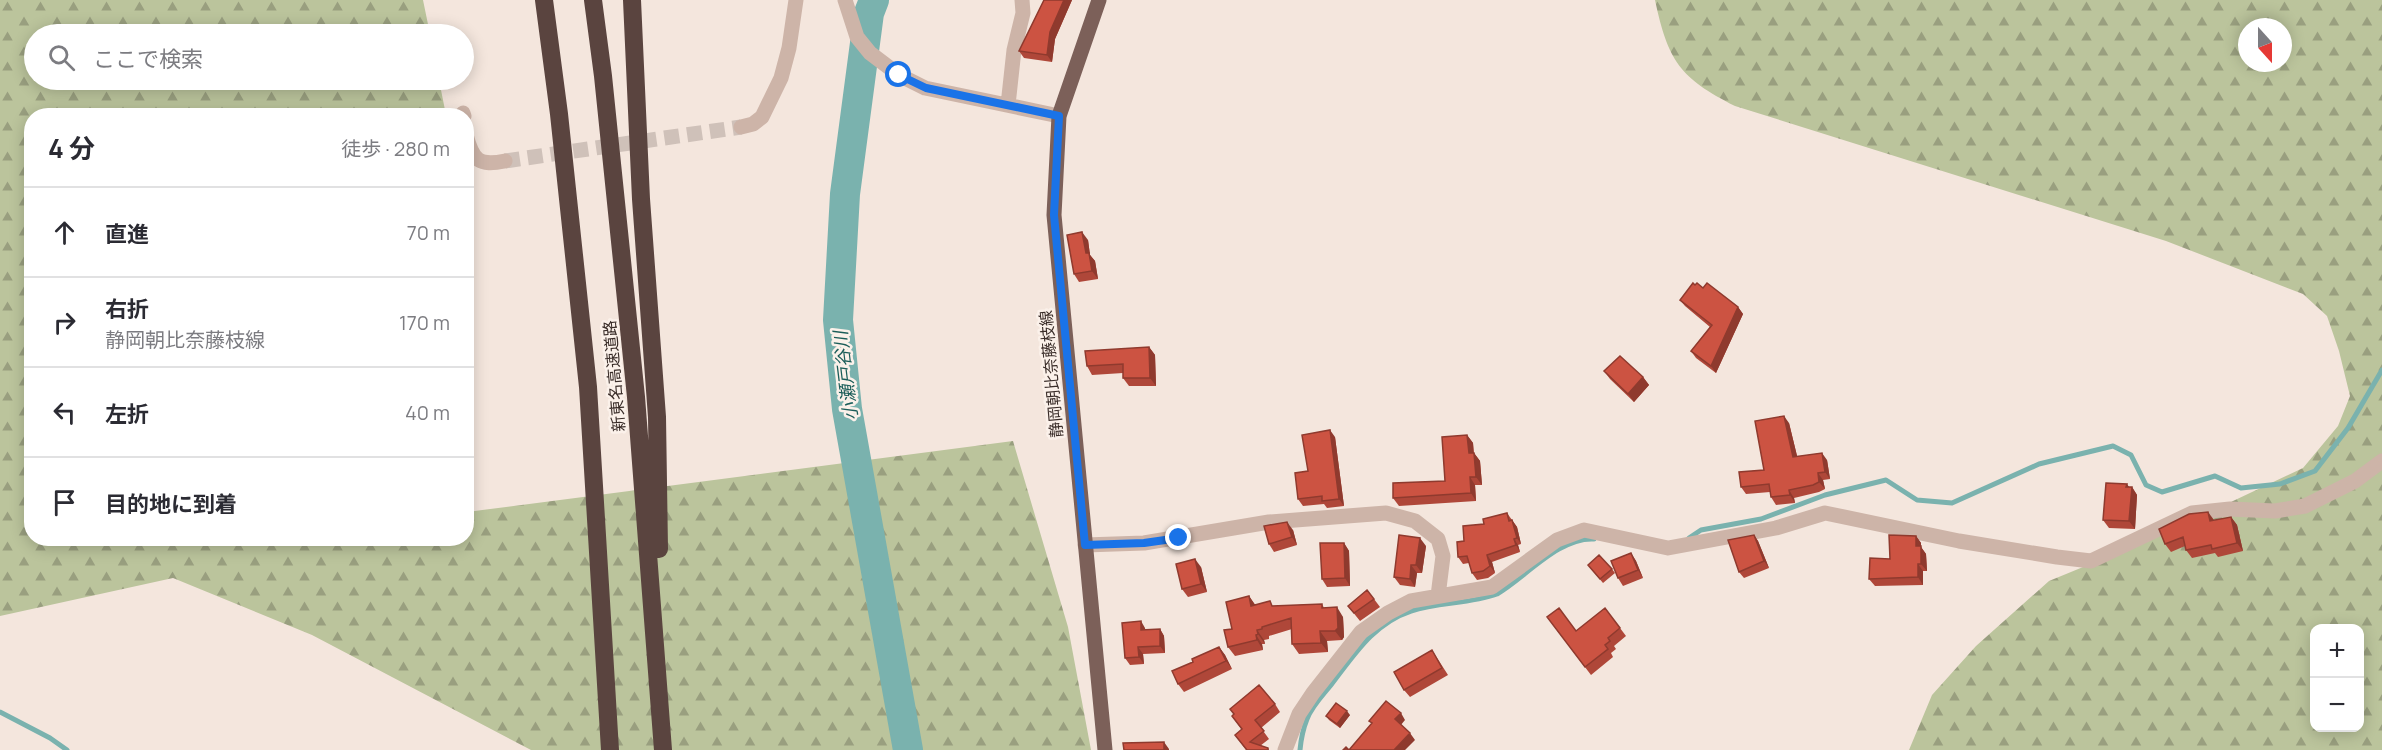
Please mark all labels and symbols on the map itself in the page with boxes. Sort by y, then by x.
north arrow [2238,18,2292,72]
route start [885,61,911,87]
street label: 静岡朝比奈藤枝線 [1034,309,1068,439]
street label: 新東名高速道路 [598,319,630,433]
water label: 小瀬戸谷川 [827,328,862,422]
route end [1165,524,1191,550]

